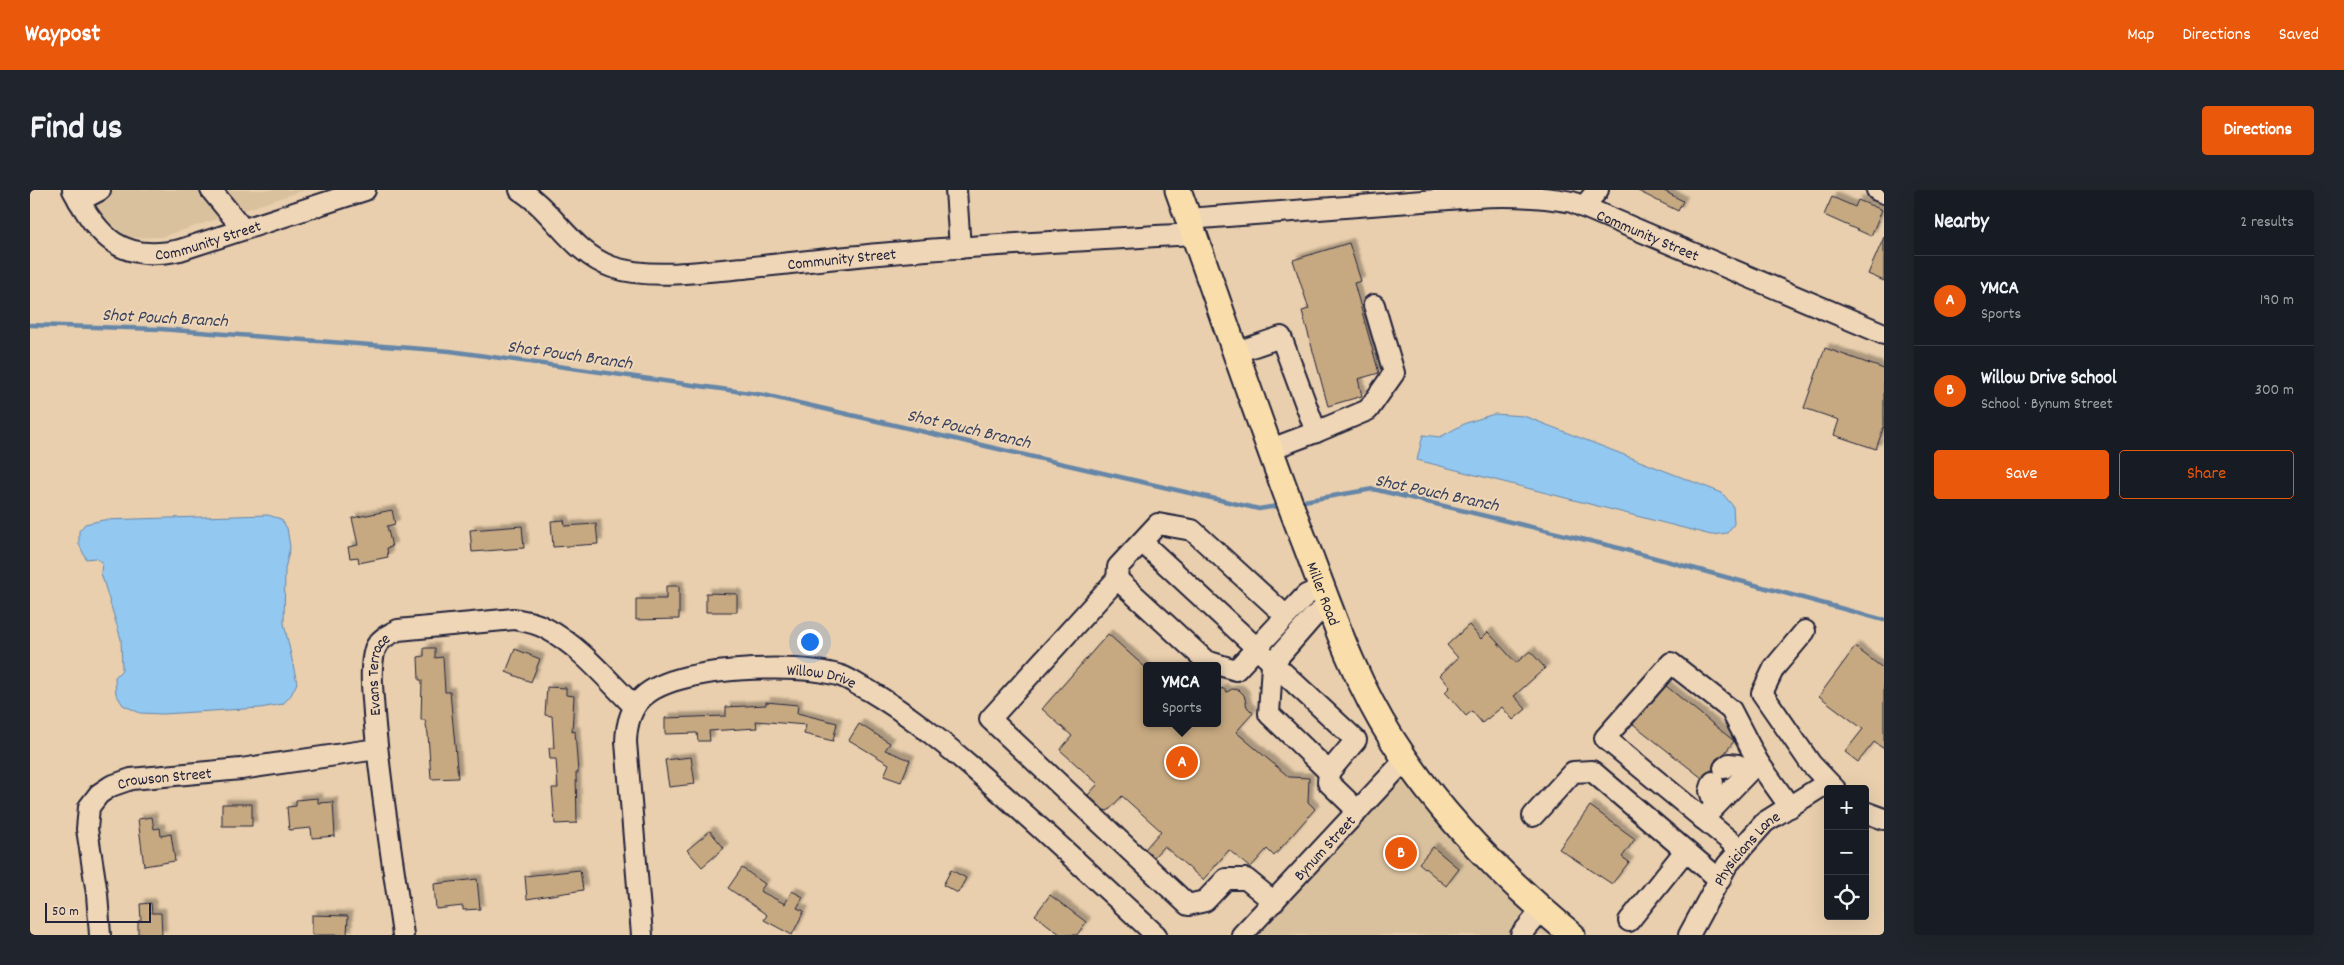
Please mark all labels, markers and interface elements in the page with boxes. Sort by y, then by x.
text: Waypost [25,18,100,52]
text: Map [2127,23,2154,48]
text: Directions [2182,23,2251,48]
text: Saved [2279,23,2319,48]
text: Find us [30,105,122,155]
button: Directions [2202,106,2314,155]
street label: Community Street [1592,205,1702,268]
text: Nearby [1934,208,1989,238]
text: 2 results [2240,211,2294,234]
street label: Community Street [154,215,264,267]
street label: Community Street [786,244,897,277]
text: YMCA [1981,276,2019,303]
text: A [1946,289,1954,312]
text: 190 m [2260,289,2294,312]
text: Sports [1981,303,2021,326]
water label: Shot Pouch Branch [101,304,229,335]
water label: Shot Pouch Branch [506,335,634,378]
text: Willow Drive School [1981,366,2117,393]
text: B [1946,379,1954,402]
text: 300 m [2255,379,2294,402]
text: School · Bynum Street [1981,393,2113,416]
water label: Shot Pouch Branch [904,404,1033,457]
button: Save [1934,450,2109,499]
button: Share [2119,450,2294,499]
water label: Shot Pouch Branch [1372,469,1501,520]
street label: Miller Road [1299,559,1344,630]
street label: Evans Terrace [363,628,395,716]
your location [797,629,823,655]
street label: Willow Drive [786,660,860,696]
popup [1143,662,1221,727]
text: YMCA [1162,670,1200,697]
text: Sports [1162,697,1202,720]
pin: A [1166,743,1198,781]
street label: Crowson Street [114,763,213,797]
map controls [1824,785,1869,920]
button: + [1824,785,1869,830]
street label: Physicians Lane [1709,806,1785,891]
street label: Bynum Street [1289,811,1362,887]
button: − [1824,830,1869,875]
pin: B [1385,834,1417,872]
button: locate [1824,875,1869,920]
scale bar [45,900,151,923]
text: 50 m [52,902,79,922]

